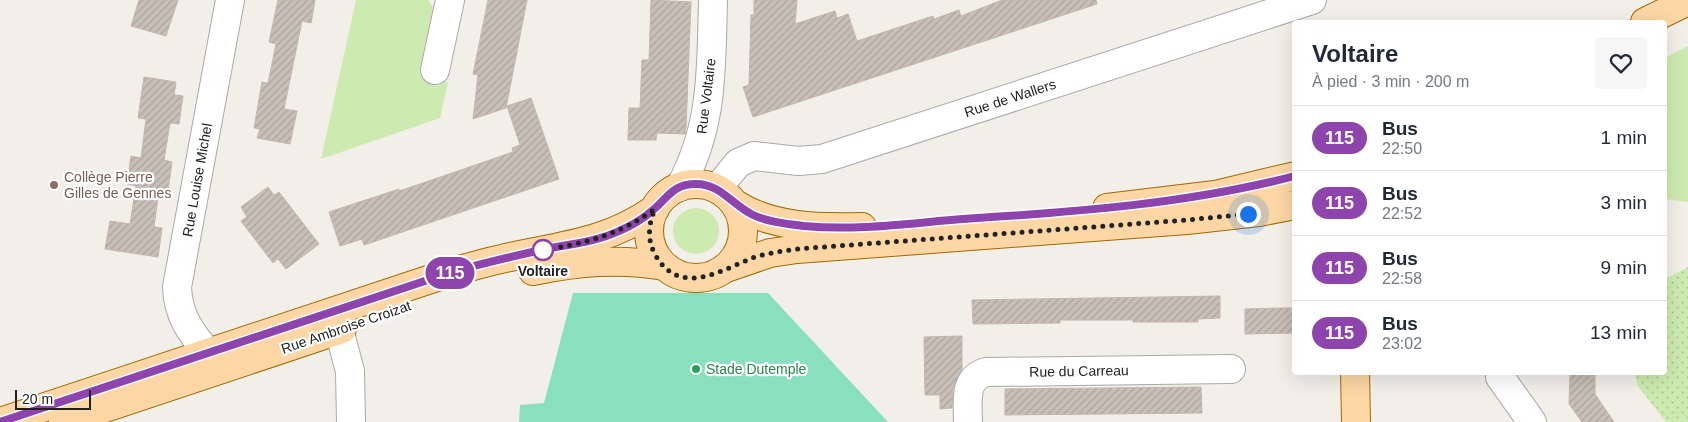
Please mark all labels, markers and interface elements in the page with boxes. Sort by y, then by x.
button: heart [1595,37,1647,89]
text: Voltaire [1312,40,1398,67]
street label: Rue Voltaire [693,57,719,135]
text: À pied · 3 min · 200 m [1312,73,1469,90]
street label: Rue de Wallers [962,76,1058,120]
text: Bus [1382,118,1418,139]
street label: Rue Louise Michel [179,122,215,238]
text: 1 min [1601,127,1647,148]
text: 115 [1325,128,1354,148]
text: 22:50 [1382,140,1422,157]
place label: Collège Pierre Gilles de Gennes [64,169,171,201]
marker: Collège Pierre Gilles de Gennes [48,179,60,191]
text: Bus [1382,183,1418,204]
text: 3 min [1601,192,1647,213]
text: 115 [1325,193,1354,213]
your location [1236,202,1261,227]
text: 22:52 [1382,205,1422,222]
marker: Voltaire [532,239,554,261]
text: Bus [1382,248,1418,269]
line badge: 115 [421,257,479,289]
text: 9 min [1601,257,1647,278]
text: 115 [1325,258,1354,278]
text: 115 [435,263,465,283]
place label: Voltaire [518,263,568,279]
text: 22:58 [1382,270,1422,287]
street label: Rue Ambroise Croizat [279,297,413,357]
text: Bus [1382,313,1418,334]
text: 13 min [1590,322,1647,343]
text: 115 [1325,323,1354,343]
text: 23:02 [1382,335,1422,352]
place label: Stade Dutemple [706,361,807,377]
street label: Rue du Carreau [1029,362,1129,380]
marker: Stade Dutemple [690,363,702,375]
scale bar [15,387,91,410]
text: 20 m [22,391,53,407]

